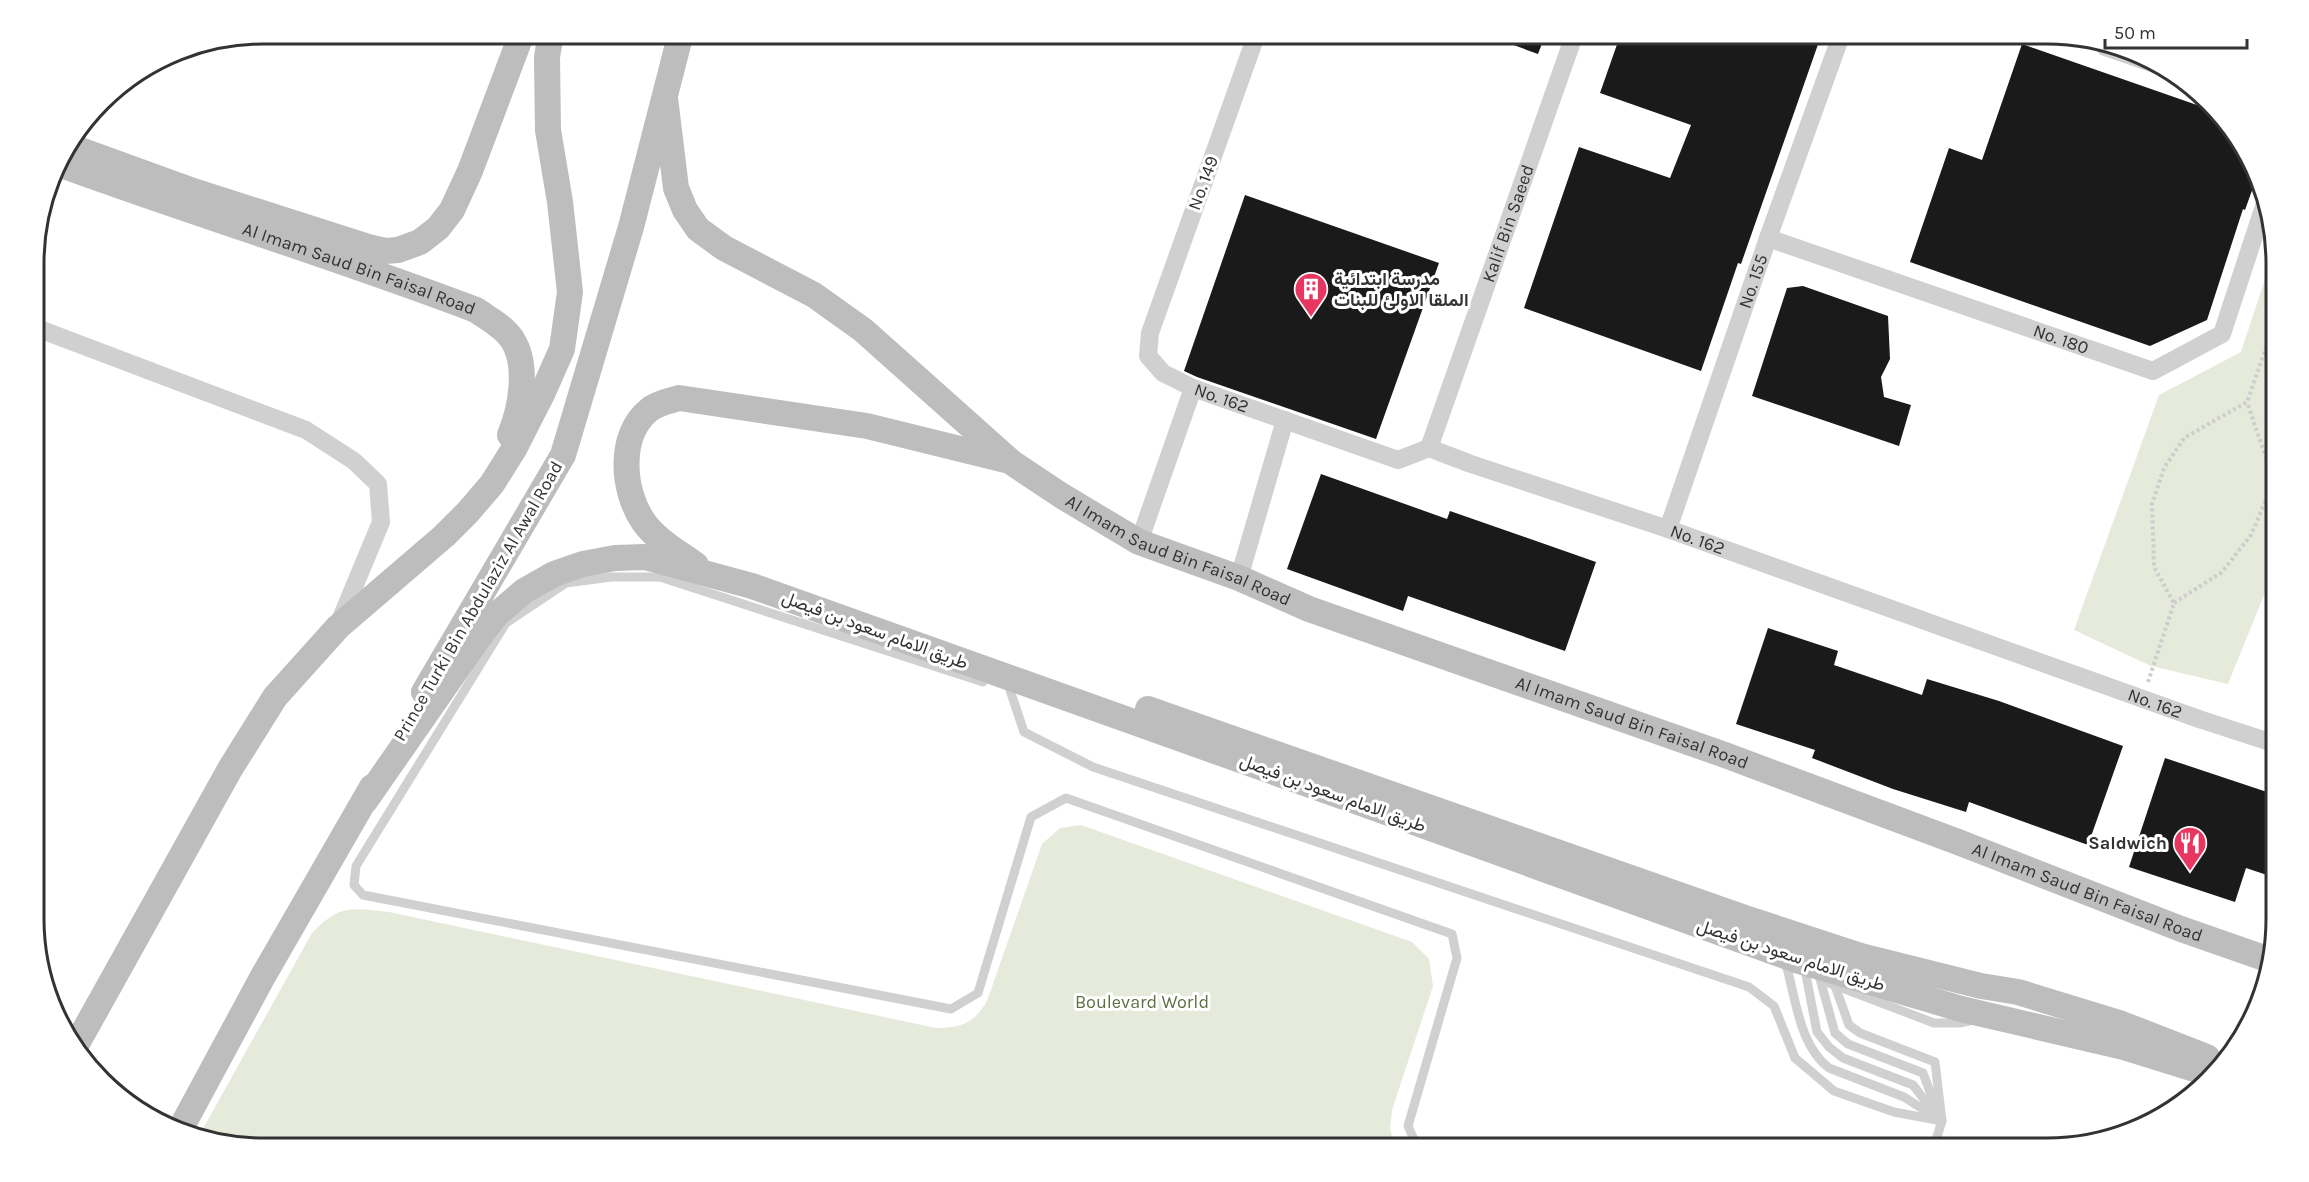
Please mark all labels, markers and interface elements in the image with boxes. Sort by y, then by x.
scale bar [2105,12,2248,50]
text: 50 m [2114,22,2156,44]
street label: No. 149 [1183,153,1223,213]
street label: Kalif Bin Saeed [1477,162,1539,285]
street label: Al Imam Saud Bin Faisal Road [240,218,479,320]
street label: No. 155 [1734,251,1773,311]
place label: مدرسة ابتدائية الملقا الاولئ للبنات [1334,268,1469,311]
building icon: مدرسة ابتدائية الملقا الاولئ للبنات [1293,271,1329,318]
street label: No. 180 [2030,319,2092,359]
street label: No. 162 [1191,378,1252,418]
street label: Prince Turki Bin Abdulaziz Al Awal Road [389,457,567,745]
street label: Al Imam Saud Bin Faisal Road [1062,490,1294,611]
street label: No. 162 [1667,520,1728,559]
street label: طريق الامام سعود بن فيصل [779,586,971,675]
street label: Al Imam Saud Bin Faisal Road [1513,671,1752,774]
street label: No. 162 [2125,683,2185,723]
street label: طريق الامام سعود بن فيصل [1237,749,1429,838]
restaurant icon: Saldwich [2172,825,2208,872]
place label: Saldwich [2088,832,2167,854]
street label: Al Imam Saud Bin Faisal Road [1969,838,2206,947]
street label: طريق الامام سعود بن فيصل [1694,914,1888,997]
park label: Boulevard World [1075,991,1209,1013]

